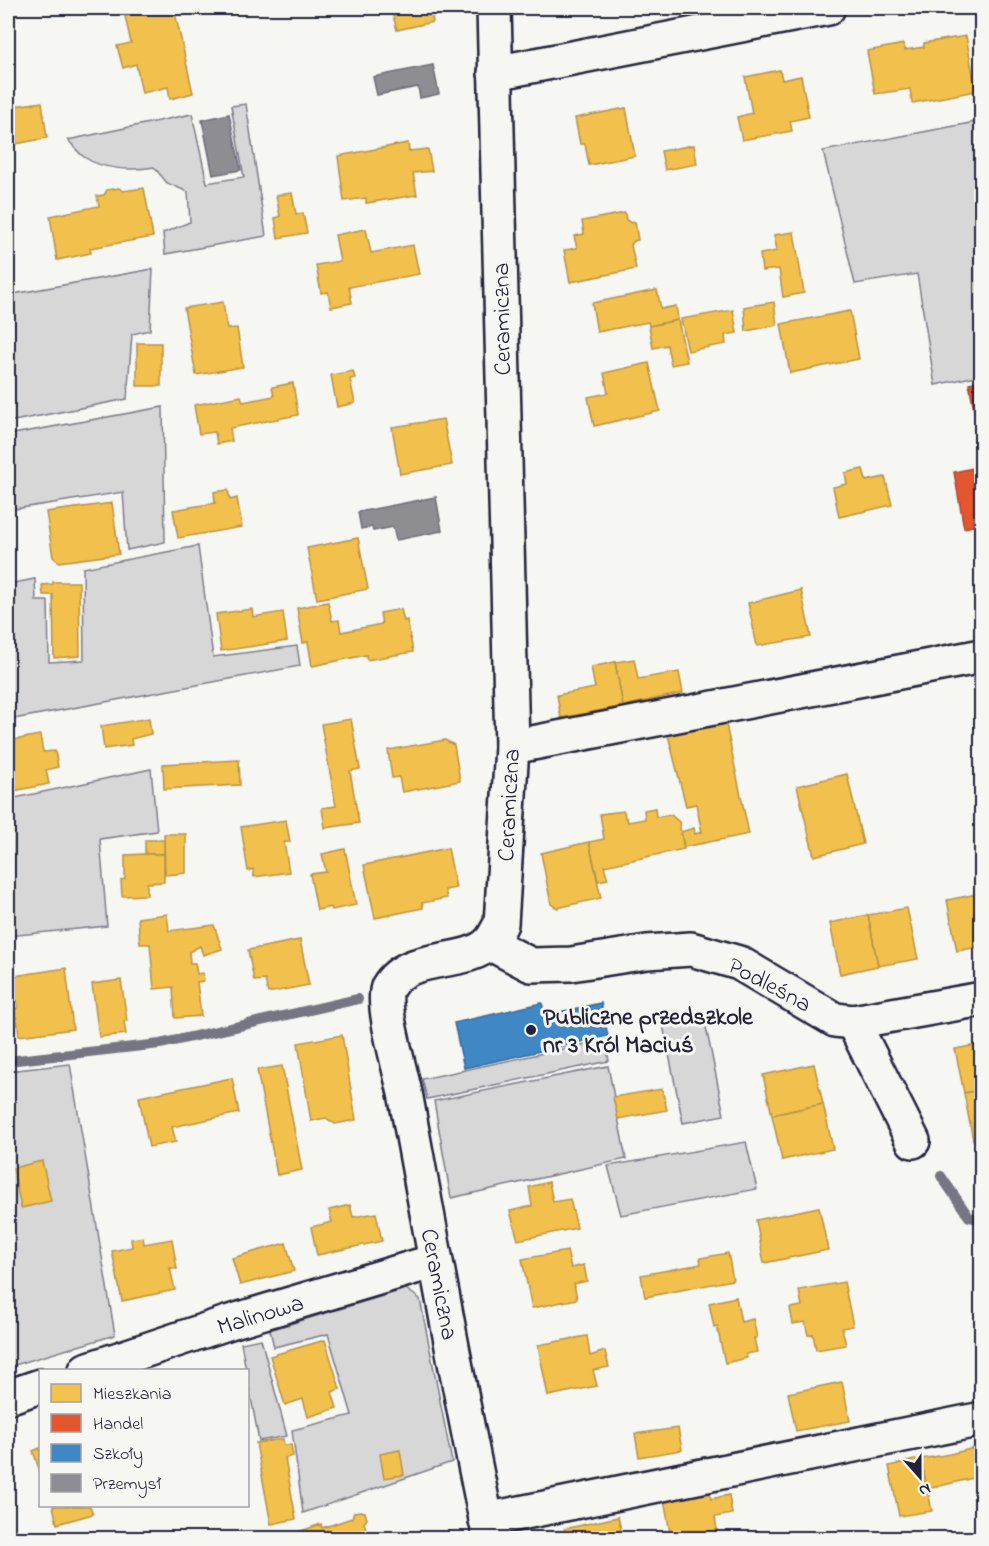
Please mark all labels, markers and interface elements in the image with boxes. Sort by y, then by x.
street label: Ceramiczna [485,262,522,376]
street label: Ceramiczna [490,748,531,862]
street label: Podleśna [721,950,817,1023]
place label: Publiczne przedszkole nr 3 Król Maciuś [543,1001,754,1064]
marker: Publiczne przedszkole nr 3 Król Maciuś [524,1023,538,1037]
street label: Ceramiczna [410,1226,465,1343]
street label: Malinowa [213,1287,308,1346]
legend [39,1369,249,1507]
text: Mieszkania [93,1382,171,1408]
text: Handel [93,1412,143,1438]
text: Szkoły [93,1442,143,1468]
north arrow [890,1447,950,1507]
text: Przemysł [93,1472,162,1498]
text: N [915,1476,934,1502]

